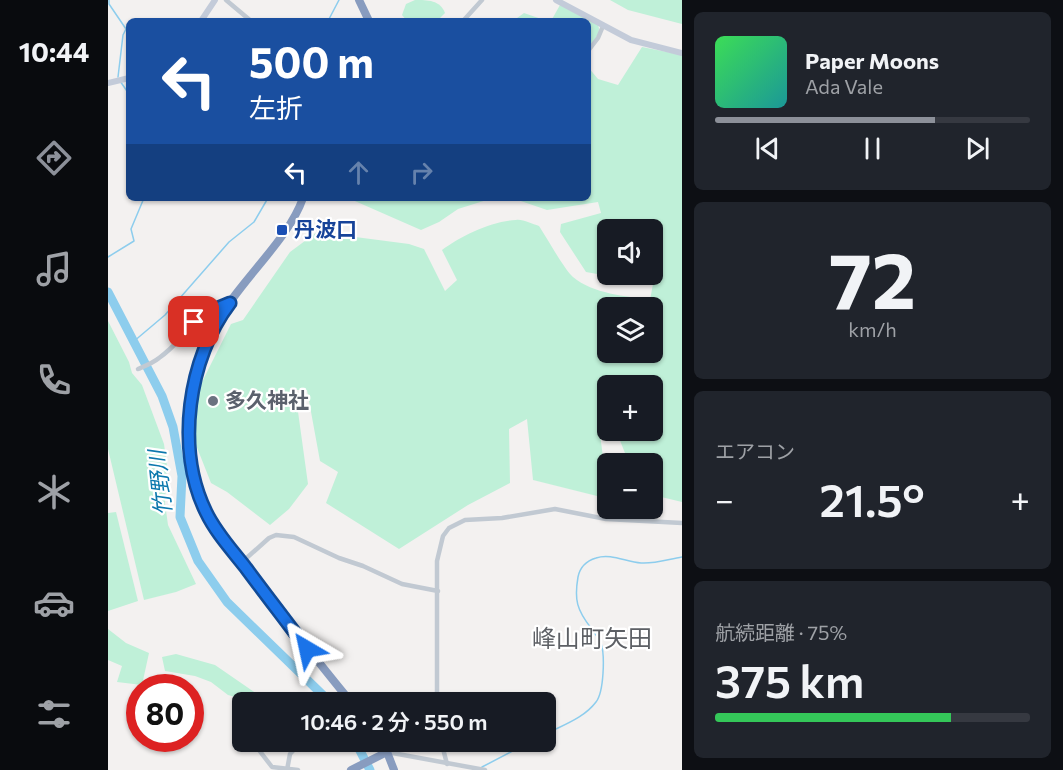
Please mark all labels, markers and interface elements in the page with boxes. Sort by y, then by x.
text: 10:44 [19,35,89,68]
text: 500 m [249,35,374,87]
icon: left [150,42,228,120]
text: Paper Moons [805,47,939,74]
text: Ada Vale [805,74,883,98]
text: 左折 [249,91,303,124]
icon: previous [751,132,784,165]
icon: pause [856,132,889,165]
icon: next [961,132,994,165]
icon: directions [33,137,75,179]
icon: left [279,156,312,189]
icon: ahead [342,156,375,189]
icon: right [405,156,438,189]
place label: 丹波口 [294,216,357,241]
map controls [597,219,663,519]
button: sound [597,219,663,285]
marker: 丹波口 [275,223,289,237]
text: 72 [829,230,916,325]
icon: music [33,248,75,290]
pin [168,296,219,347]
button: layers [597,297,663,363]
icon: arrive [177,305,210,338]
text: km/h [848,317,897,341]
icon: phone [33,359,75,401]
button: + [597,375,663,441]
place label: 多久神社 [225,387,309,412]
marker: 多久神社 [206,394,220,408]
text: エアコン [715,439,795,463]
water label: 竹野川 [142,447,176,517]
button: − [597,453,663,519]
icon: climate [33,471,75,513]
text: 21.5° [820,471,925,526]
text: − [715,478,734,519]
text: + [1011,478,1030,519]
icon: car [33,582,75,624]
position arrow [275,617,339,681]
text: 航続距離 · 75% [715,620,847,644]
district label: 峰山町矢田 [532,623,652,652]
text: 375 km [715,652,864,707]
speed limit sign: 80 [126,674,204,752]
icon: filters [33,693,75,735]
text: 10:46 · 2 分 · 550 m [301,708,487,735]

